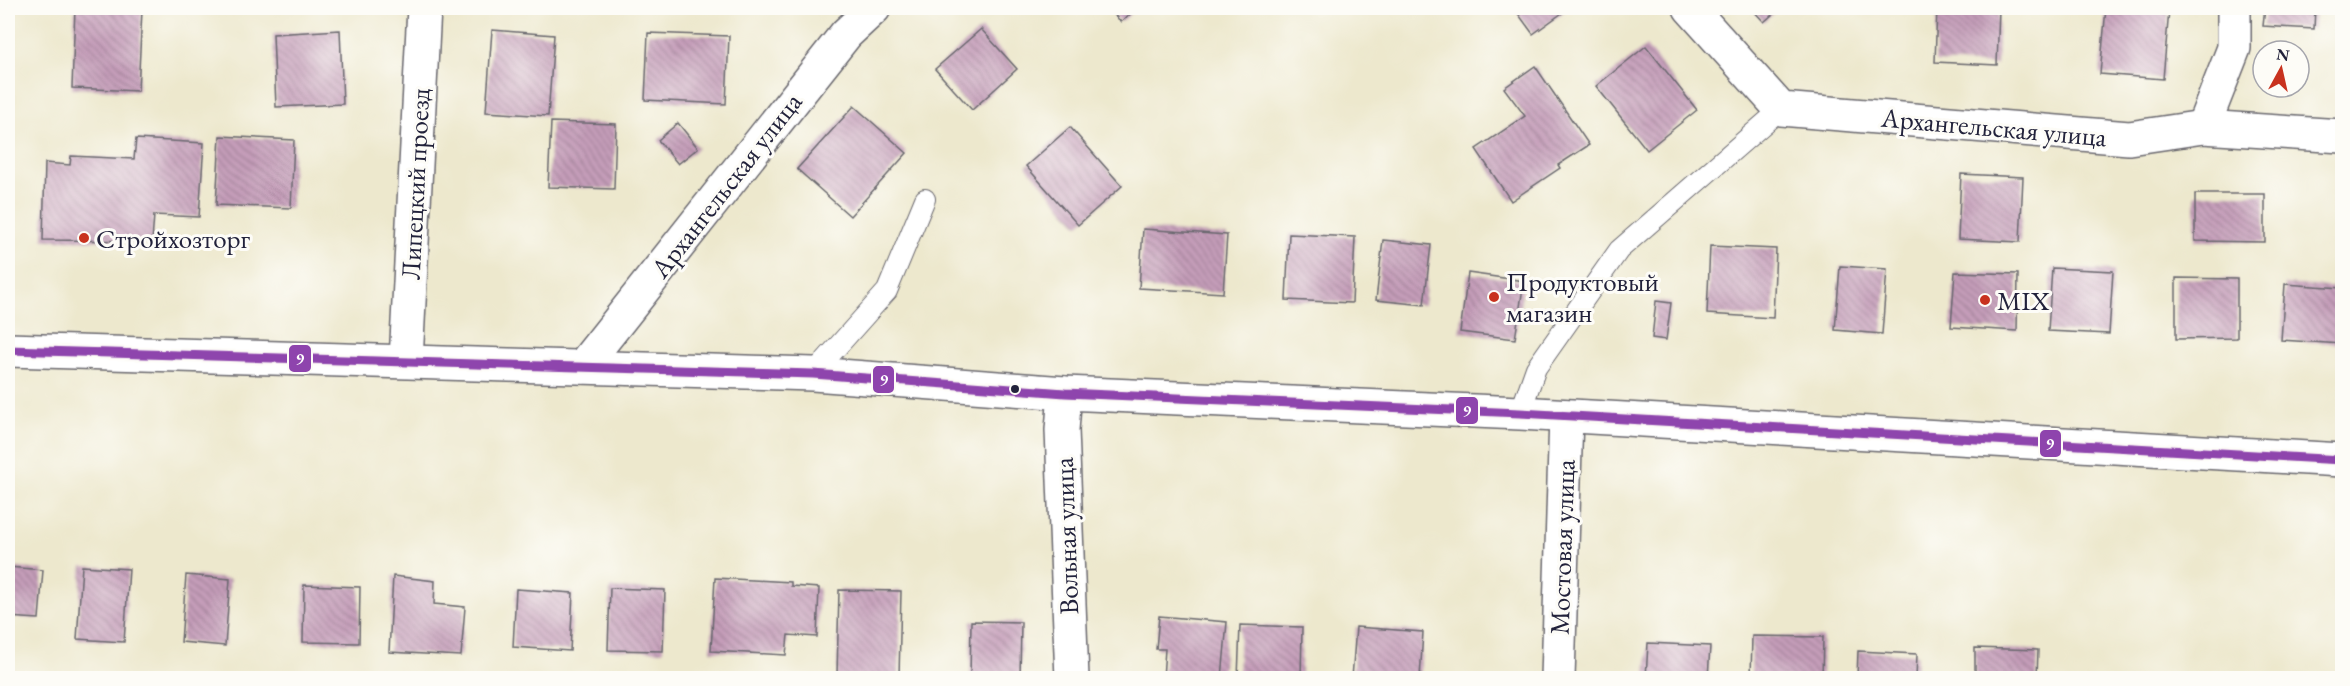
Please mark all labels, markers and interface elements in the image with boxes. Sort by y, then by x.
north arrow [2251,39,2311,99]
text: N [2275,43,2291,66]
street label: Архангельская улица [642,85,810,286]
street label: Липецкий проезд [393,87,437,281]
street label: Архангельская улица [1879,100,2108,154]
place label: Стройхозторг [96,221,251,256]
marker: Стройхозторг [77,231,91,245]
place label: Продуктовый магазин [1506,264,1659,330]
place label: MIX [1997,283,2050,318]
marker: Продуктовый магазин [1487,290,1501,304]
marker: MIX [1978,293,1992,307]
line badge: 9 [288,344,312,373]
text: 9 [296,348,305,369]
line badge: 9 [872,365,895,394]
text: 9 [880,369,889,390]
unlabelled marker [1009,383,1021,395]
line badge: 9 [1455,396,1479,425]
text: 9 [1463,400,1472,421]
line badge: 9 [2039,429,2062,458]
text: 9 [2046,433,2055,454]
street label: Вольная улица [1046,457,1086,615]
street label: Мостовая улица [1541,459,1583,635]

